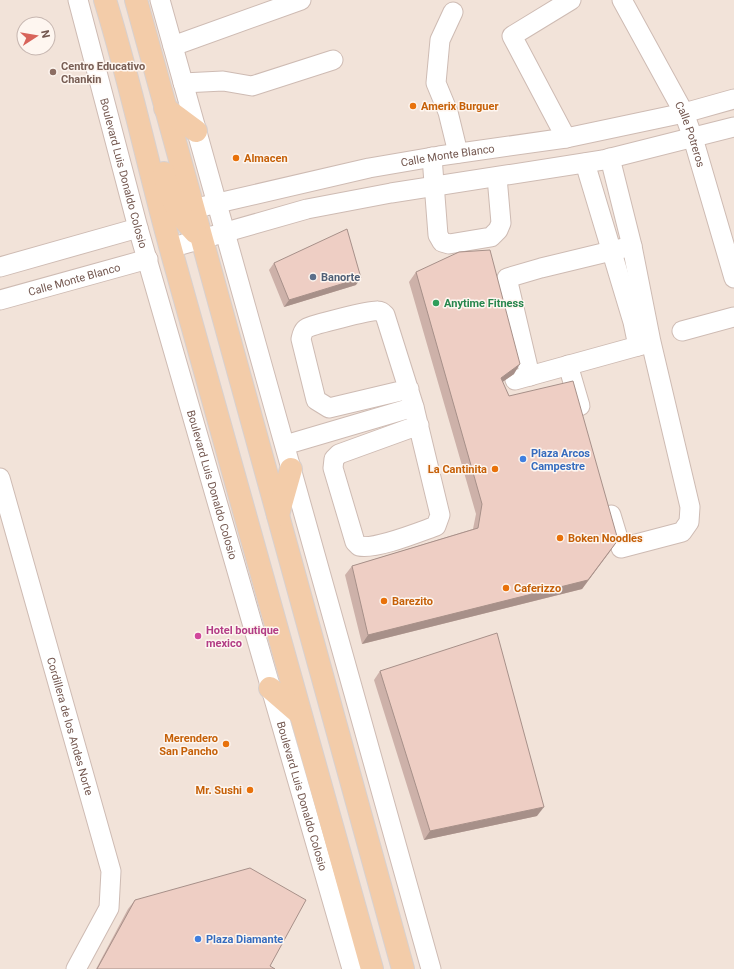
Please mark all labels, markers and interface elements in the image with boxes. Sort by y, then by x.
north arrow [16,16,56,56]
text: N [38,29,53,39]
place label: Centro Educativo Chankin [61,60,145,86]
marker: Centro Educativo Chankin [48,67,58,77]
street label: Boulevard Luis Donaldo Colosio [97,97,150,250]
street label: Calle Potreros [672,99,707,169]
place label: Amerix Burguer [421,100,498,113]
marker: Amerix Burguer [408,101,418,111]
street label: Calle Monte Blanco [400,142,496,169]
place label: Almacen [244,152,288,165]
marker: Almacen [231,153,241,163]
street label: Calle Monte Blanco [27,261,122,299]
place label: Banorte [321,271,360,284]
marker: Banorte [308,272,318,282]
place label: Anytime Fitness [444,297,524,310]
marker: Anytime Fitness [431,298,441,308]
street label: Boulevard Luis Donaldo Colosio [184,409,239,561]
place label: Plaza Arcos Campestre [531,447,590,473]
marker: Plaza Arcos Campestre [518,454,528,464]
place label: La Cantinita [428,463,487,476]
marker: La Cantinita [490,464,500,474]
place label: Boken Noodles [568,532,643,545]
marker: Boken Noodles [555,533,565,543]
place label: Caferizzo [514,582,561,595]
marker: Caferizzo [501,583,511,593]
place label: Barezito [392,595,433,608]
marker: Barezito [379,596,389,606]
place label: Hotel boutique mexico [206,624,279,650]
marker: Hotel boutique mexico [193,631,203,641]
street label: Cordillera de los Andes Norte [44,656,95,797]
street label: Boulevard Luis Donaldo Colosio [274,720,329,872]
place label: Merendero San Pancho [159,732,218,758]
marker: Merendero San Pancho [221,739,231,749]
place label: Mr. Sushi [196,784,242,797]
marker: Mr. Sushi [245,785,255,795]
place label: Plaza Diamante [206,933,283,946]
marker: Plaza Diamante [193,934,203,944]

